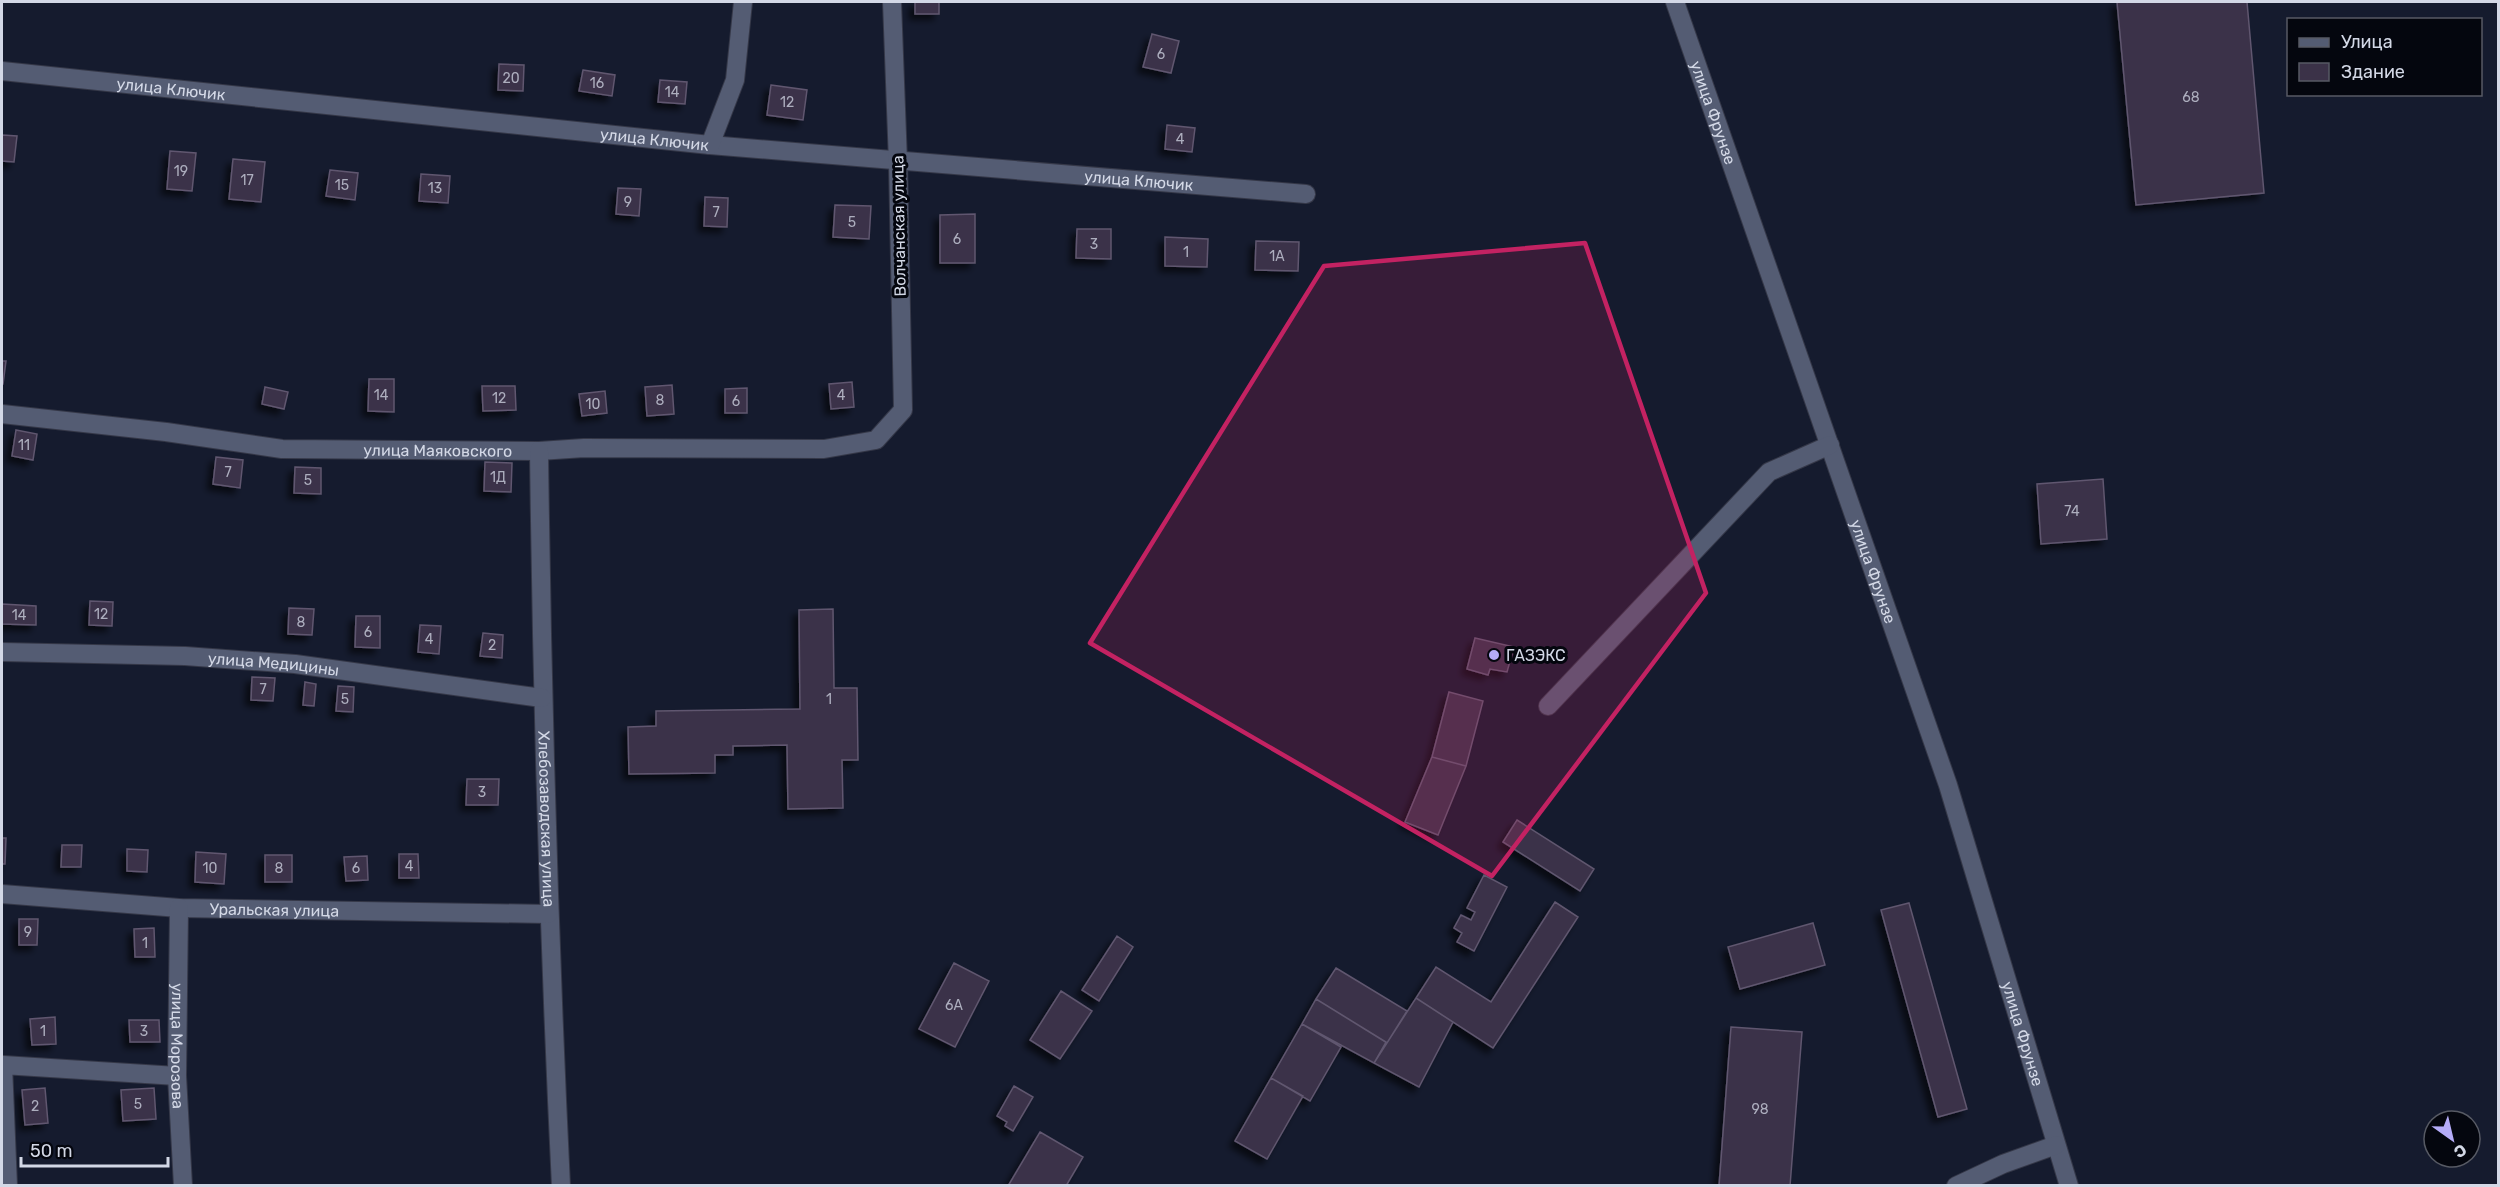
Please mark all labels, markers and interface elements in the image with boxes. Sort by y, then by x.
legend [2287,18,2482,96]
text: Улица [2341,31,2393,53]
house number: 6 [1157,46,1165,63]
street label: улица Фрунзе [1687,58,1740,167]
text: Здание [2341,61,2405,83]
house number: 20 [502,70,520,87]
street label: улица Ключик [116,74,227,104]
house number: 16 [590,75,604,92]
house number: 14 [665,84,680,101]
house number: 68 [2182,89,2200,106]
house number: 12 [780,94,794,111]
street label: улица Ключик [599,124,710,154]
house number: 4 [1176,131,1185,148]
street label: Волчанская улица [888,155,910,297]
house number: 19 [174,163,188,180]
street label: улица Ключик [1083,166,1194,194]
house number: 17 [240,172,254,189]
house number: 15 [335,177,349,194]
house number: 13 [428,180,442,197]
house number: 9 [624,194,632,211]
house number: 7 [712,204,720,221]
house number: 5 [848,214,856,231]
house number: 6 [953,231,961,248]
house number: 3 [1090,236,1098,253]
house number: 1 [1183,244,1189,261]
house number: 1А [1269,248,1285,265]
house number: 14 [374,387,389,404]
house number: 4 [837,387,846,404]
house number: 12 [492,390,506,407]
house number: 8 [656,392,665,409]
house number: 6 [732,393,740,410]
house number: 10 [586,396,601,413]
house number: 11 [18,437,30,454]
street label: улица Маяковского [363,440,512,460]
house number: 7 [224,464,232,481]
house number: 1Д [490,469,506,486]
house number: 5 [304,472,312,489]
house number: 74 [2064,503,2080,520]
street label: улица Фрунзе [1847,517,1900,626]
house number: 12 [94,606,108,623]
house number: 14 [12,607,27,624]
house number: 8 [297,614,306,631]
house number: 6 [364,624,372,641]
house number: 4 [425,631,434,648]
house number: 2 [488,637,496,654]
place label: ГАЗЭКС [1506,646,1566,665]
street label: улица Медицины [207,648,340,679]
marker: ГАЗЭКС [1487,648,1501,662]
house number: 7 [259,681,267,698]
house number: 5 [341,691,349,708]
house number: 1 [826,691,832,708]
street label: Хлебозаводская улица [535,730,559,907]
house number: 3 [478,784,486,801]
house number: 4 [405,858,414,875]
house number: 10 [203,860,218,877]
house number: 8 [275,860,284,877]
house number: 6 [352,860,360,877]
street label: Уральская улица [210,899,339,920]
house number: 9 [24,924,32,941]
house number: 1 [142,935,148,952]
street label: улица Фрунзе [1998,979,2048,1088]
street label: улица Морозова [167,983,188,1109]
house number: 6А [945,997,964,1014]
house number: 1 [40,1023,46,1040]
house number: 3 [140,1023,148,1040]
house number: 5 [134,1096,142,1113]
house number: 2 [31,1098,39,1115]
house number: 98 [1751,1101,1769,1118]
north arrow [2422,1109,2482,1169]
scale bar [21,1130,168,1168]
text: 50 m [30,1140,73,1162]
text: С [2450,1140,2470,1162]

